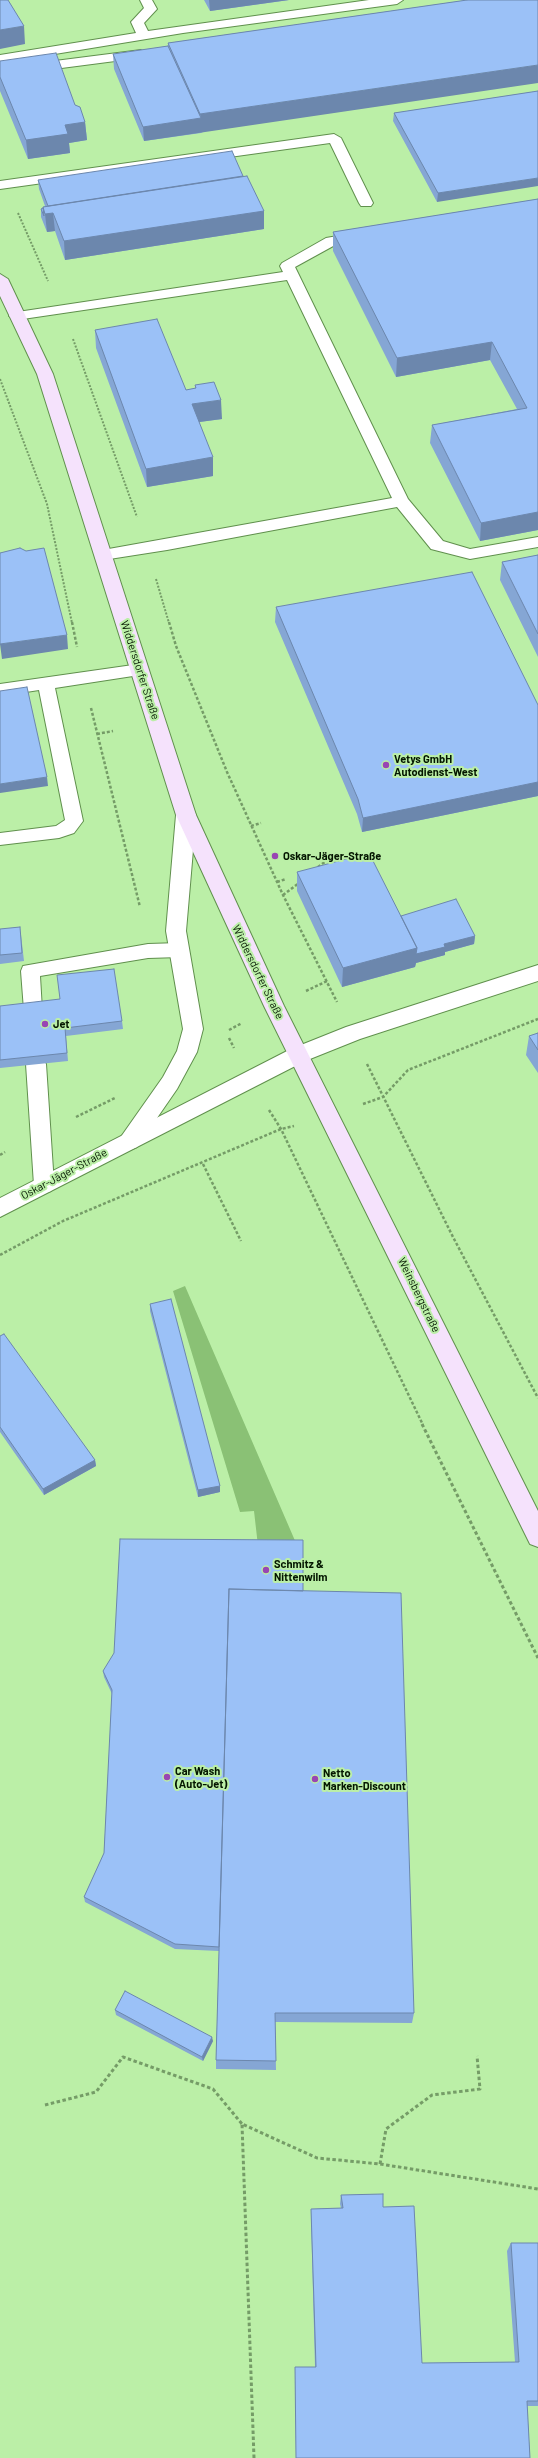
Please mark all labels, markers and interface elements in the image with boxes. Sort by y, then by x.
street label: Widdersdorfer Straße [118,619,162,721]
place label: Vetys GmbH Autodienst-West [394,752,477,778]
marker: Vetys GmbH Autodienst-West [381,760,391,770]
place label: Oskar-Jäger-Straße [283,849,381,863]
marker: Oskar-Jäger-Straße [270,851,280,861]
street label: Widdersdorfer Straße [229,923,287,1021]
place label: Jet [53,1017,69,1031]
marker: Jet [40,1019,50,1029]
street label: Oskar-Jäger-Straße [19,1146,109,1202]
street label: Weinsbergstraße [395,1256,443,1334]
place label: Schmitz & Nittenwilm [274,1557,327,1583]
marker: Schmitz & Nittenwilm [261,1565,271,1575]
place label: Car Wash (Auto-Jet) [175,1764,227,1790]
place label: Netto Marken-Discount [323,1766,406,1792]
marker: Car Wash (Auto-Jet) [162,1772,172,1782]
marker: Netto Marken-Discount [310,1774,320,1784]

